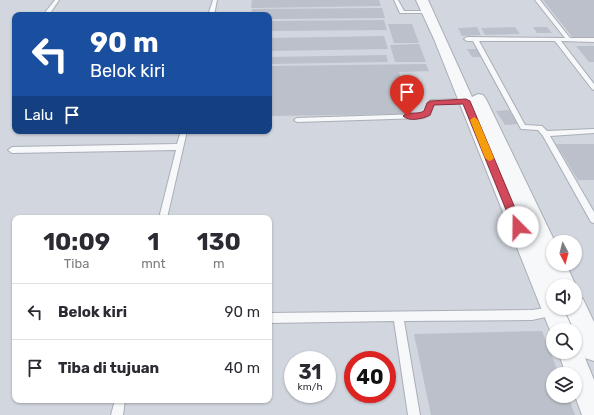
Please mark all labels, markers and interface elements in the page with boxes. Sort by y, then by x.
text: 90 m [90,26,159,59]
icon: left [24,28,76,80]
text: Belok kiri [90,60,165,82]
pin [390,75,424,116]
icon: arrive [396,81,418,103]
icon: arrive [61,104,83,126]
text: Lalu [24,106,53,124]
position arrow [497,206,539,248]
text: 10:09 [43,228,110,256]
text: 1 [147,228,159,256]
text: 130 [197,228,241,256]
north arrow [546,235,582,271]
map controls [546,235,582,403]
text: Tiba [64,256,89,271]
text: mnt [141,256,166,271]
text: m [213,256,225,271]
button: sound [546,279,582,315]
icon: left [24,301,46,323]
text: Belok kiri [58,303,127,321]
text: 90 m [225,303,260,321]
button: search [546,323,582,359]
speed limit sign: 40 [344,351,396,403]
icon: arrive [24,357,46,379]
text: Tiba di tujuan [58,359,159,377]
text: 40 m [224,359,260,377]
text: 31 [299,360,321,384]
button: layers [546,367,582,403]
text: km/h [298,381,322,393]

